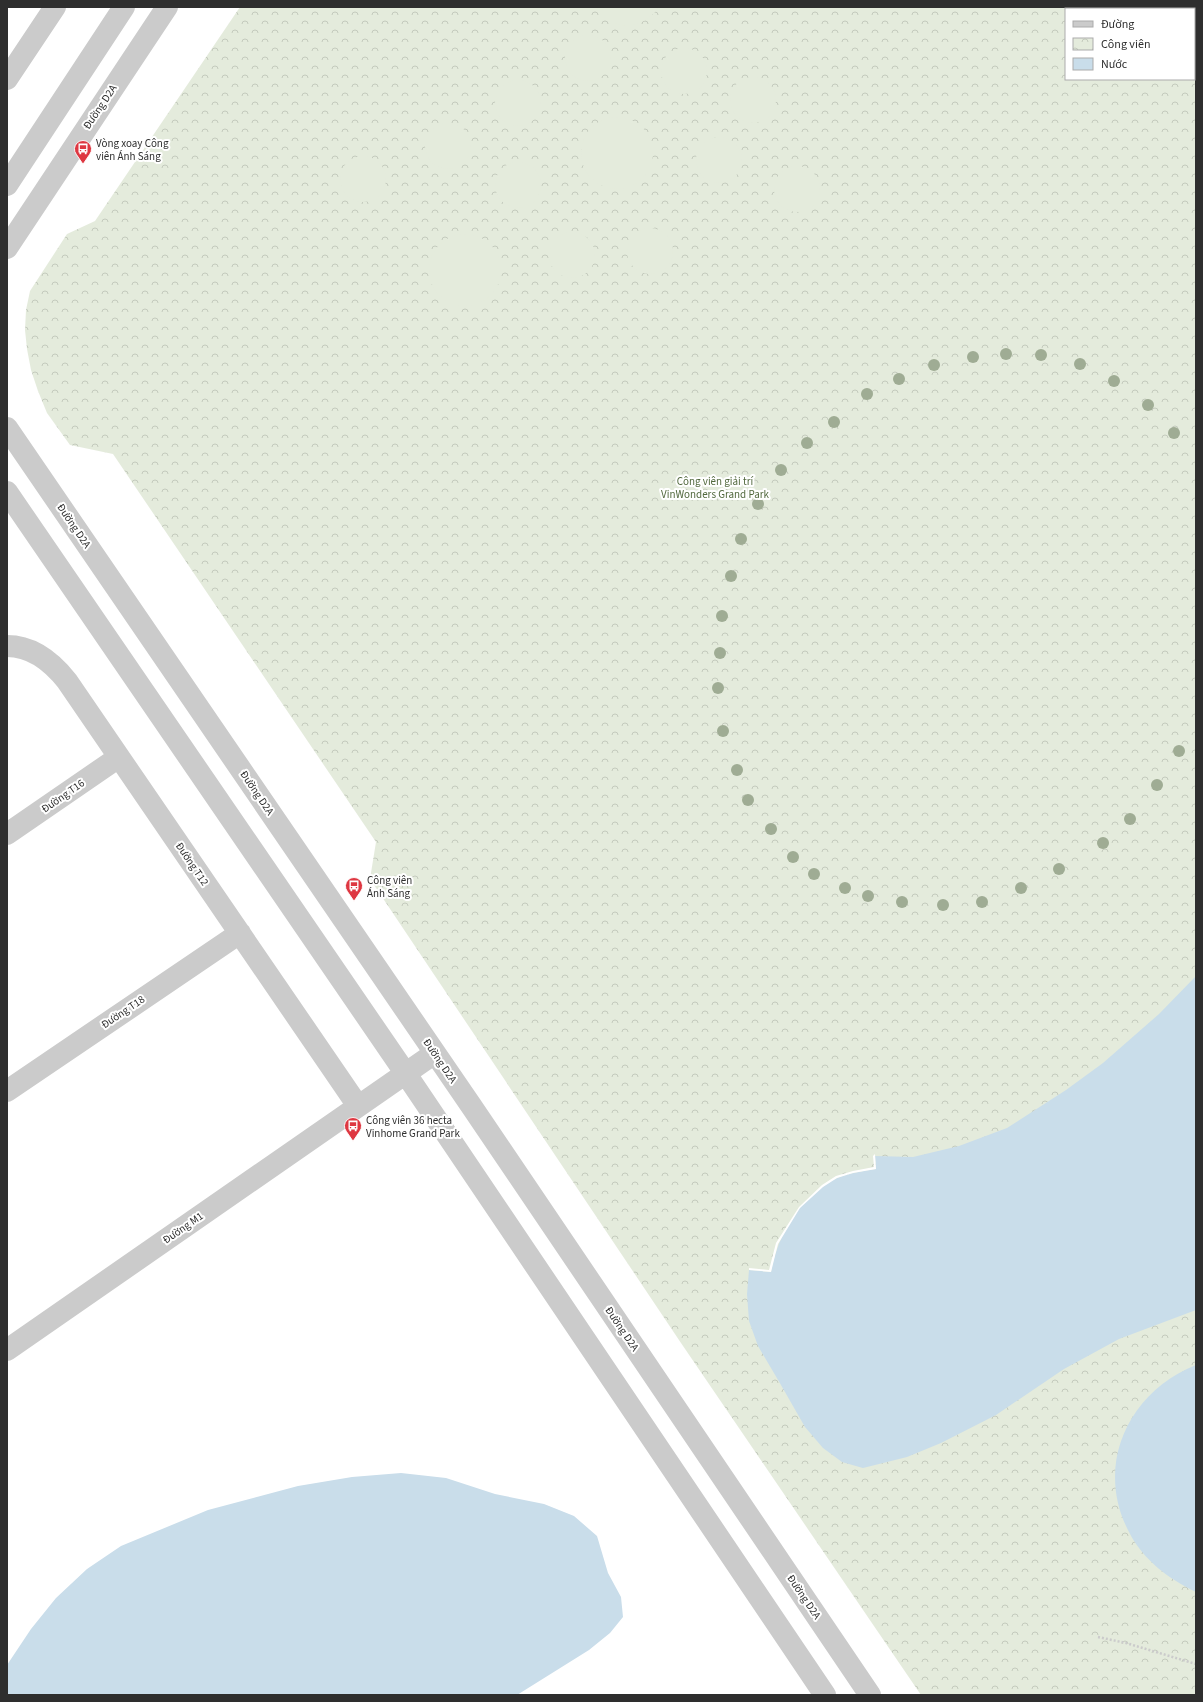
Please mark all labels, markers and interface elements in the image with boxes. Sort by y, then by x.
legend [1065,8,1195,80]
text: Đường [1101,16,1134,33]
text: Công viên [1101,36,1150,53]
text: Nước [1101,56,1128,73]
street label: Đường D2A [80,82,120,132]
place label: Vòng xoay Công viên Ánh Sáng [96,136,169,164]
bus stop icon: Vòng xoay Công viên Ánh Sáng [73,139,93,164]
park label: Công viên giải trí VinWonders Grand Park [661,474,770,502]
street label: Đường D2A [54,501,94,551]
street label: Đường D2A [237,768,277,818]
street label: Đường T16 [38,775,88,816]
street label: Đường T12 [172,839,212,889]
place label: Công viên Ánh Sáng [367,873,412,901]
bus stop icon: Công viên Ánh Sáng [344,876,364,901]
street label: Đường T18 [98,992,148,1032]
street label: Đường D2A [420,1036,460,1086]
place label: Công viên 36 hecta Vinhome Grand Park [366,1113,460,1141]
bus stop icon: Công viên 36 hecta Vinhome Grand Park [343,1116,363,1141]
street label: Đường M1 [160,1209,206,1247]
street label: Đường D2A [602,1304,642,1354]
street label: Đường D2A [784,1572,824,1622]

